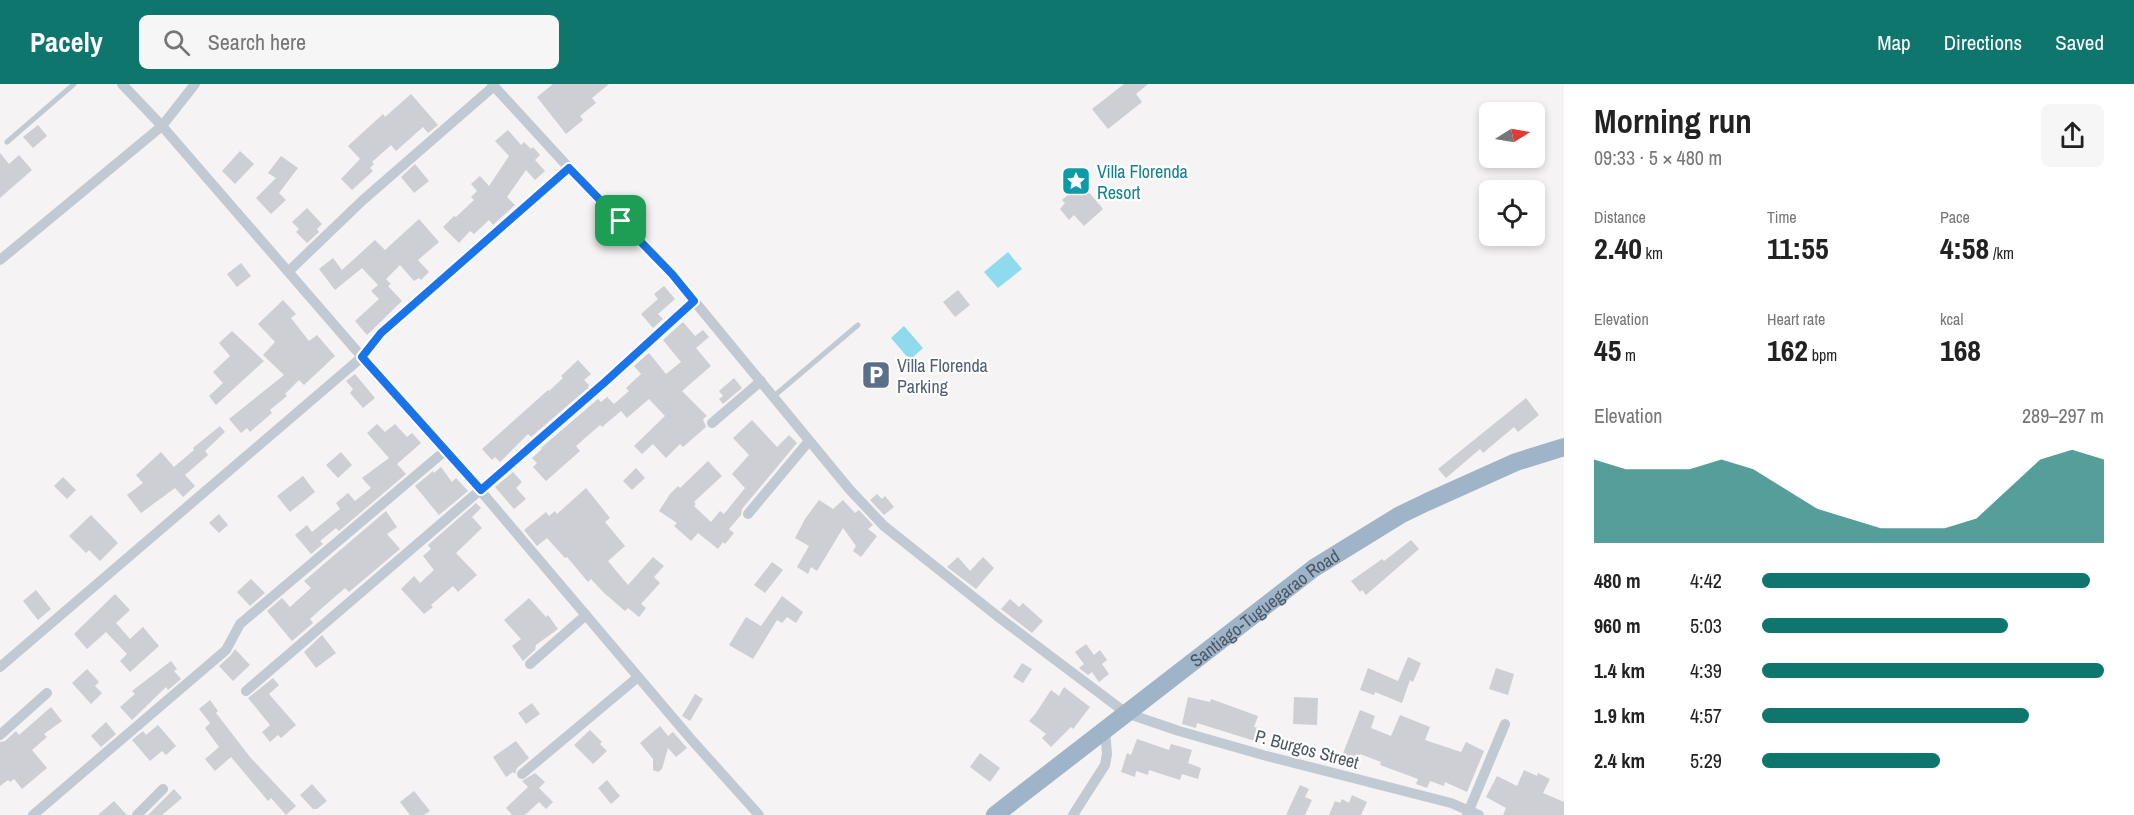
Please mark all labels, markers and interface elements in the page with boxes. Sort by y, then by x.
search box [139,15,559,69]
text: Pacely [30,23,103,61]
icon: search [160,26,193,59]
text: Search here [208,27,306,57]
text: Map [1877,28,1911,57]
text: Directions [1944,28,2022,57]
text: Saved [2055,28,2104,57]
text: Morning run [1594,99,1752,143]
north arrow [1479,102,1545,168]
map controls [1479,102,1545,246]
button: share [2041,104,2104,167]
text: 09:33 · 5 × 480 m [1594,144,1722,171]
place label: Villa Florenda Resort [1097,159,1188,205]
place icon: Villa Florenda Resort [1060,165,1092,197]
button: locate [1479,180,1545,246]
pin [595,195,646,246]
icon: arrive [604,204,637,237]
text: Distance [1594,206,1646,228]
text: Time [1767,206,1797,228]
text: Pace [1940,206,1970,228]
text: 2.40 [1594,228,1642,268]
text: 11:55 [1767,228,1829,268]
text: 4:58 [1940,228,1989,268]
text: km [1642,242,1663,264]
text: /km [1989,242,2014,264]
text: Elevation [1594,308,1649,330]
text: Heart rate [1767,308,1825,330]
text: kcal [1940,308,1963,330]
text: 45 [1594,330,1621,370]
text: 162 [1767,330,1808,370]
text: 168 [1940,330,1981,370]
text: m [1621,344,1636,366]
text: bpm [1808,344,1837,366]
place label: Villa Florenda Parking [897,353,988,399]
parking icon: Villa Florenda Parking [860,359,892,391]
text: Elevation [1594,402,1662,429]
text: 289–297 m [2022,402,2104,429]
street label: Santiago-Tuguegarao Road [1184,543,1344,672]
text: 480 m [1594,567,1641,594]
text: 4:42 [1690,567,1722,594]
text: 960 m [1594,612,1641,639]
text: 5:03 [1690,612,1722,639]
text: 1.4 km [1594,657,1645,684]
text: 4:39 [1690,657,1722,684]
text: 1.9 km [1594,702,1645,729]
text: 4:57 [1690,702,1722,729]
street label: P. Burgos Street [1252,723,1362,775]
text: 2.4 km [1594,747,1645,774]
text: 5:29 [1690,747,1722,774]

